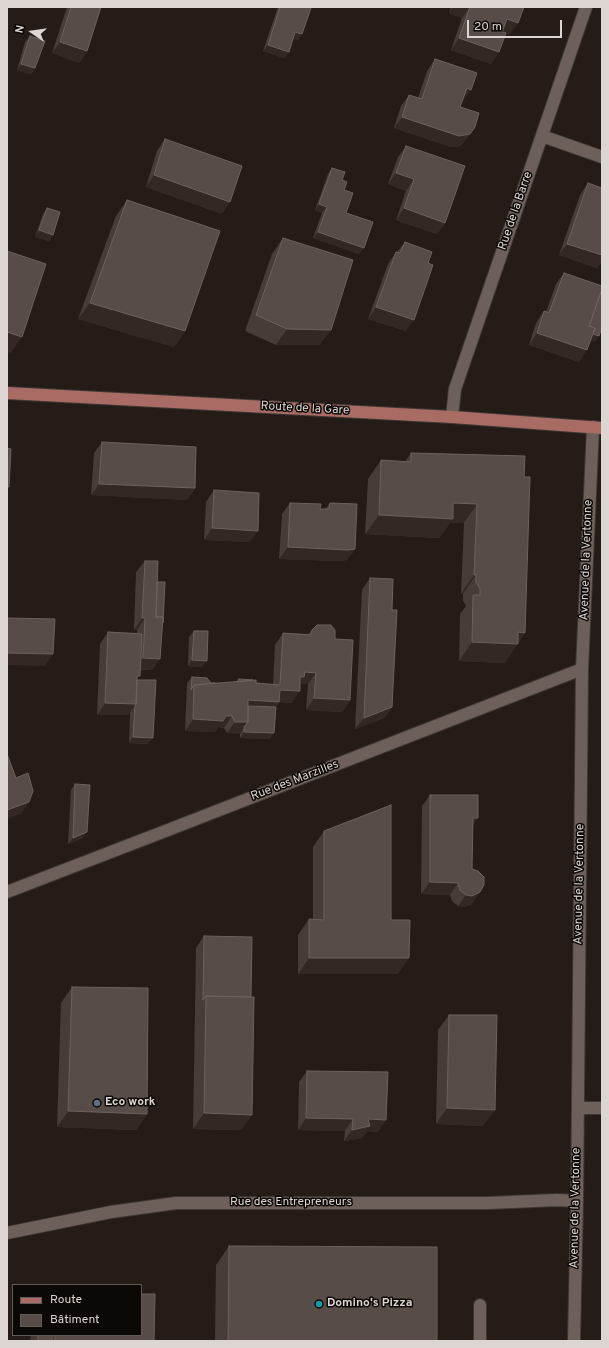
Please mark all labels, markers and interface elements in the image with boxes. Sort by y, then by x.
north arrow [12,12,52,52]
scale bar [469,12,564,38]
text: 20 m [474,19,502,35]
text: N [13,24,28,35]
street label: Rue de la Barre [496,170,536,252]
street label: Route de la Gare [260,399,350,419]
street label: Avenue de la Vertonne [578,499,596,621]
street label: Rue des Marzilles [249,758,341,804]
street label: Avenue de la Vertonne [572,824,588,944]
place label: Eco work [105,1096,156,1110]
marker: Eco work [92,1098,102,1108]
street label: Avenue de la Vertonne [568,1148,584,1268]
street label: Rue des Entrepreneurs [230,1196,352,1210]
legend [12,1284,142,1336]
text: Route [50,1292,82,1308]
place label: Domino's Pizza [327,1297,413,1311]
marker: Domino's Pizza [314,1299,324,1309]
text: Bâtiment [50,1312,100,1328]

